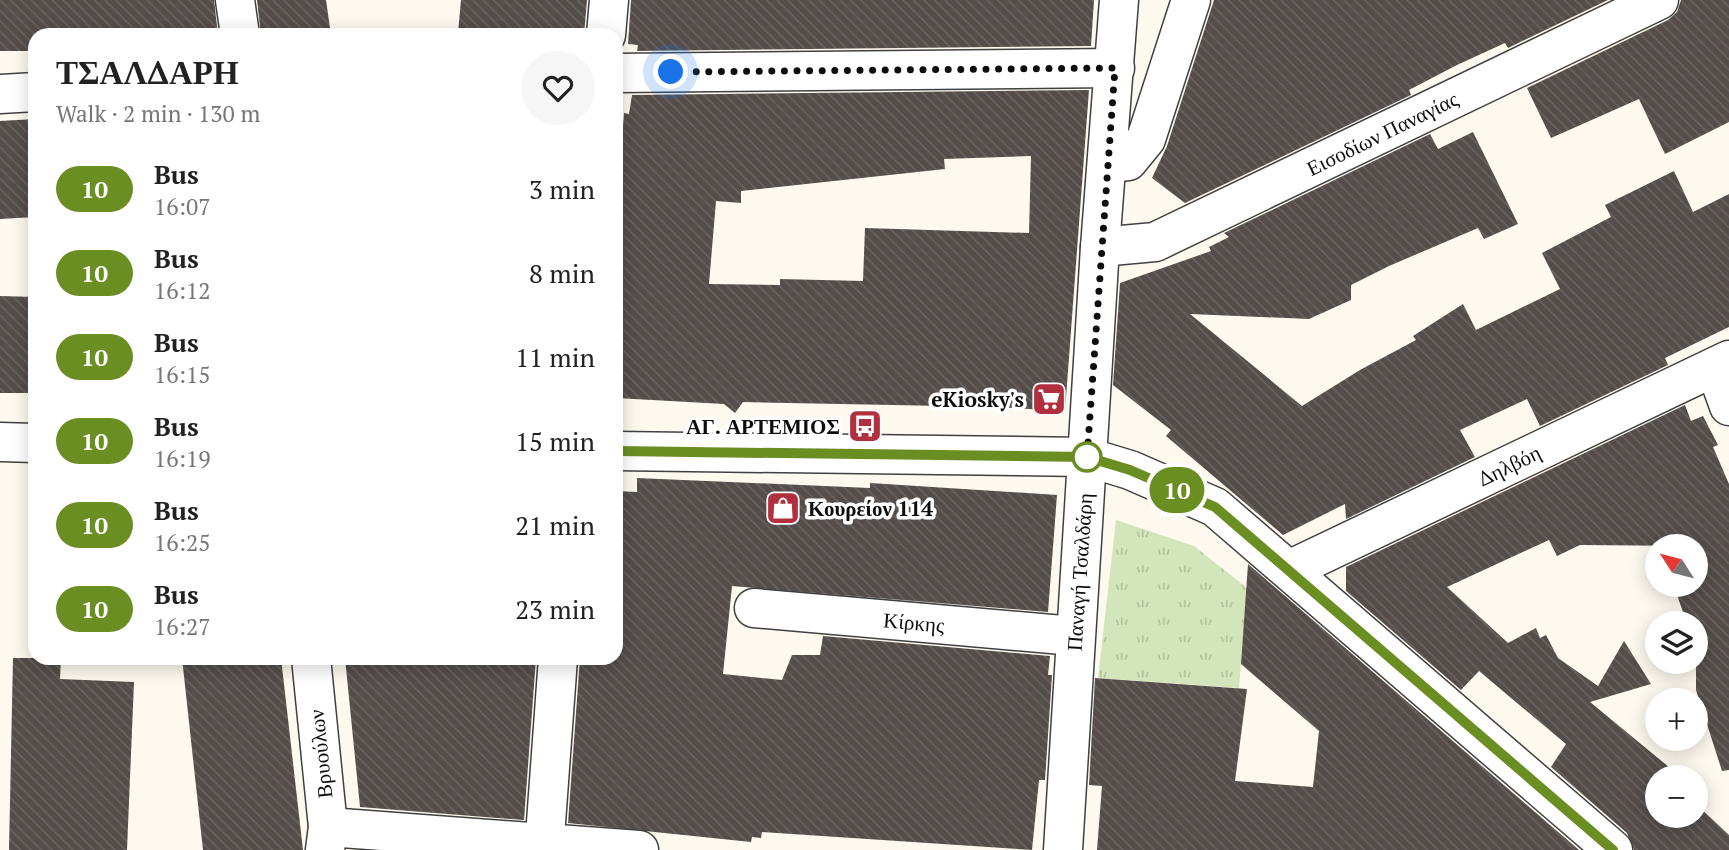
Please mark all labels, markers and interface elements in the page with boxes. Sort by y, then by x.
text: ΤΣΑΛΔΑΡΗ [56,50,239,93]
button: heart [521,51,595,125]
your location [653,54,688,89]
street label: Εισοδίων Παναγίας [1302,84,1463,182]
text: Walk · 2 min · 130 m [56,98,260,129]
text: Bus [154,157,199,191]
text: 3 min [529,172,595,206]
text: 10 [81,173,108,205]
text: 16:07 [154,191,211,222]
text: Bus [154,241,199,275]
text: 8 min [529,256,595,290]
text: 10 [81,257,108,289]
text: 16:12 [154,275,211,306]
text: Bus [154,325,199,359]
text: 11 min [515,340,595,374]
text: 10 [81,341,108,373]
text: 16:15 [154,359,211,390]
supermarket icon: eKiosky's [1030,380,1068,418]
place label: eKiosky's [931,385,1024,413]
bus stop icon: ΑΓ. ΑΡΤΕΜΙΟΣ [846,407,884,445]
text: Bus [154,409,199,443]
place label: ΑΓ. ΑΡΤΕΜΙΟΣ [686,412,840,440]
text: 15 min [515,424,595,458]
text: 10 [81,425,108,457]
street label: Δηλβόη [1473,438,1545,492]
unlabelled marker [1072,442,1102,472]
text: 16:19 [154,443,211,474]
line badge: 10 [1146,467,1208,513]
text: 10 [1163,474,1191,506]
shop icon: Κουρείον 114 [764,489,802,527]
street label: Παναγή Τσαλδάρη [1060,492,1098,652]
text: Bus [154,493,199,527]
place label: Κουρείον 114 [808,494,933,522]
text: 21 min [515,508,595,542]
text: 10 [81,509,108,541]
text: 16:25 [154,527,211,558]
north arrow [1645,534,1708,597]
map controls [1645,534,1708,828]
text: Bus [154,577,199,611]
text: 23 min [515,592,595,626]
text: 10 [81,593,108,625]
street label: Κίρκης [882,605,946,639]
text: 16:27 [154,611,211,642]
button: layers [1645,611,1708,674]
button: + [1645,688,1708,751]
street label: Βρυούλων [301,708,339,800]
button: − [1645,765,1708,828]

